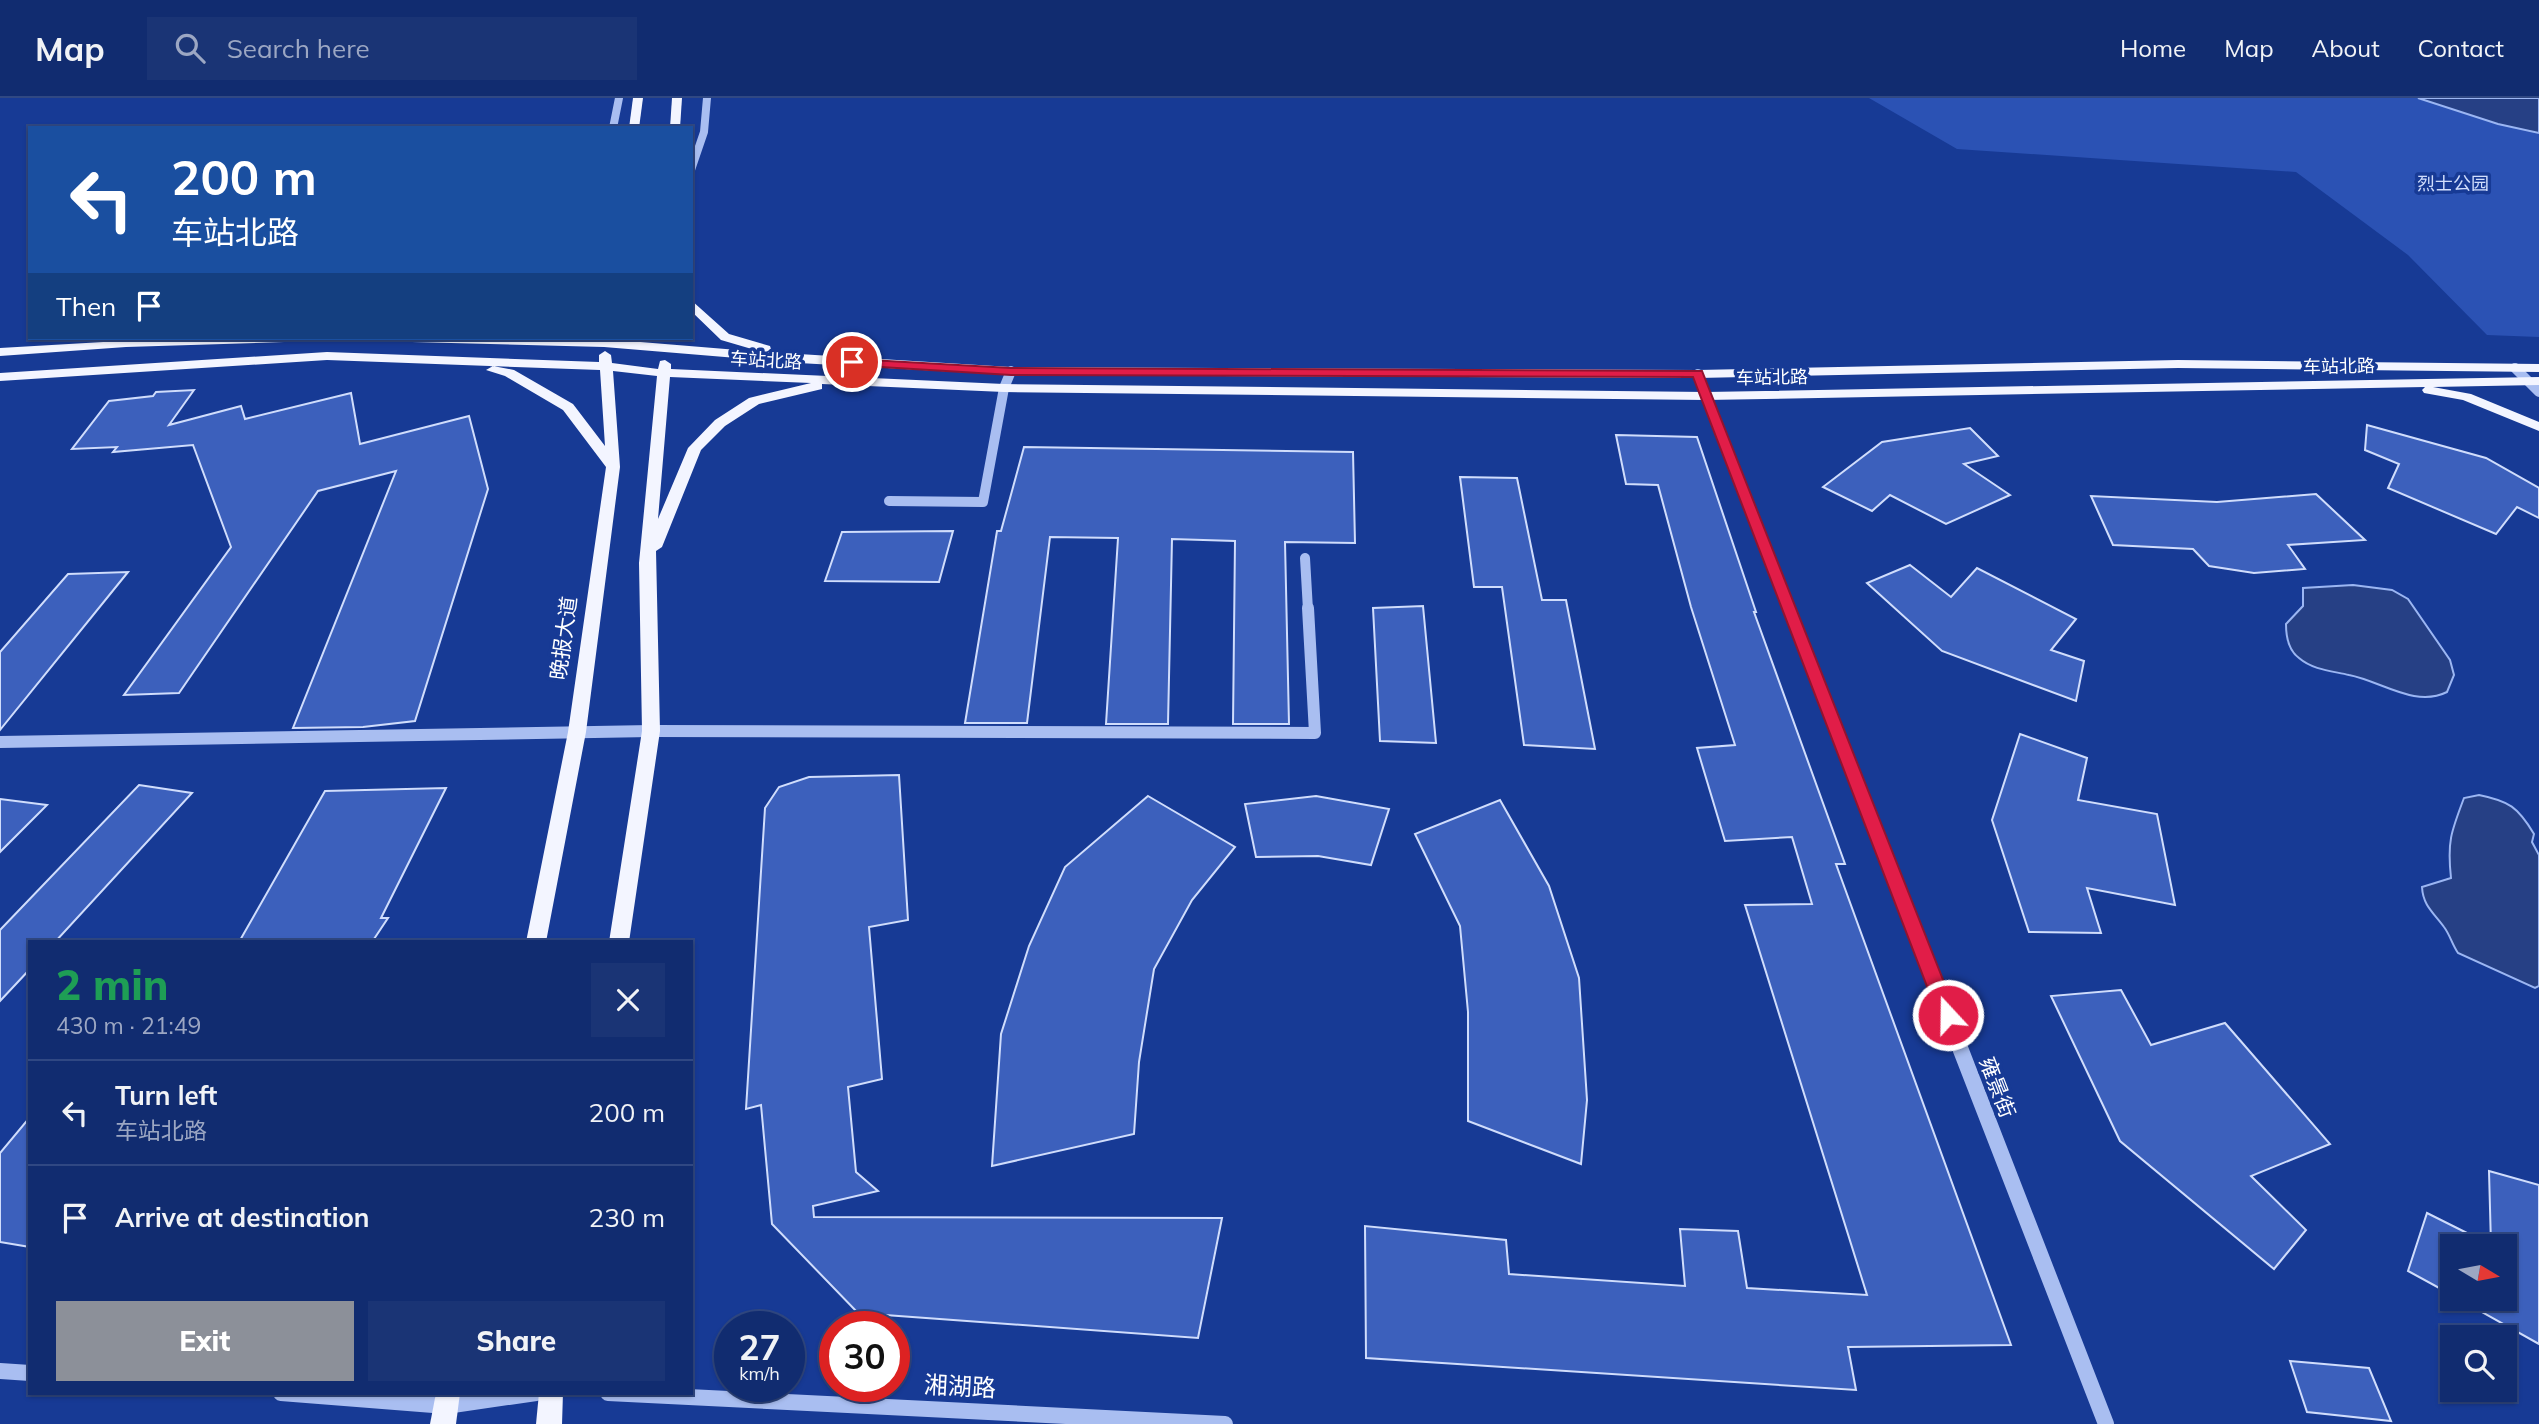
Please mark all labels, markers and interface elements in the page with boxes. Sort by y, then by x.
search box [147,17,637,80]
text: Map [35,28,105,69]
icon: search [171,29,209,67]
text: Search here [227,32,370,65]
text: Home [2120,33,2186,63]
text: Map [2224,33,2274,63]
text: About [2312,33,2380,63]
text: Contact [2418,33,2504,63]
text: 200 m [171,146,317,207]
icon: left [56,154,147,245]
park label: 烈士公园 [2417,172,2489,195]
text: 车站北路 [171,212,299,252]
icon: arrive [130,287,168,325]
text: Then [56,290,116,323]
pin [822,332,882,392]
icon: arrive [833,343,871,381]
street label: 车站北路 [729,347,803,373]
street label: 车站北路 [2303,354,2375,378]
street label: 车站北路 [1736,365,1808,389]
street label: 晚报大道 [544,595,582,681]
text: 2 min [56,958,169,1011]
button: close [591,963,665,1037]
position arrow [1911,978,1985,1052]
text: 430 m · 21:49 [56,1011,201,1040]
street label: 雍景街 [1975,1053,2021,1121]
text: Turn left [115,1079,217,1112]
icon: left [56,1094,94,1132]
text: 200 m [589,1096,665,1129]
text: 车站北路 [115,1116,207,1145]
icon: arrive [56,1199,94,1237]
text: Arrive at destination [115,1201,370,1234]
text: 230 m [589,1201,665,1234]
north arrow [2440,1234,2516,1311]
map controls [2440,1234,2517,1402]
button: Exit [56,1301,354,1381]
button: Share [368,1301,665,1381]
speed limit sign: 30 [819,1311,910,1402]
text: 27 [738,1325,781,1369]
button: search [2440,1325,2517,1402]
text: km/h [739,1362,780,1385]
street label: 湘湖路 [923,1369,997,1403]

